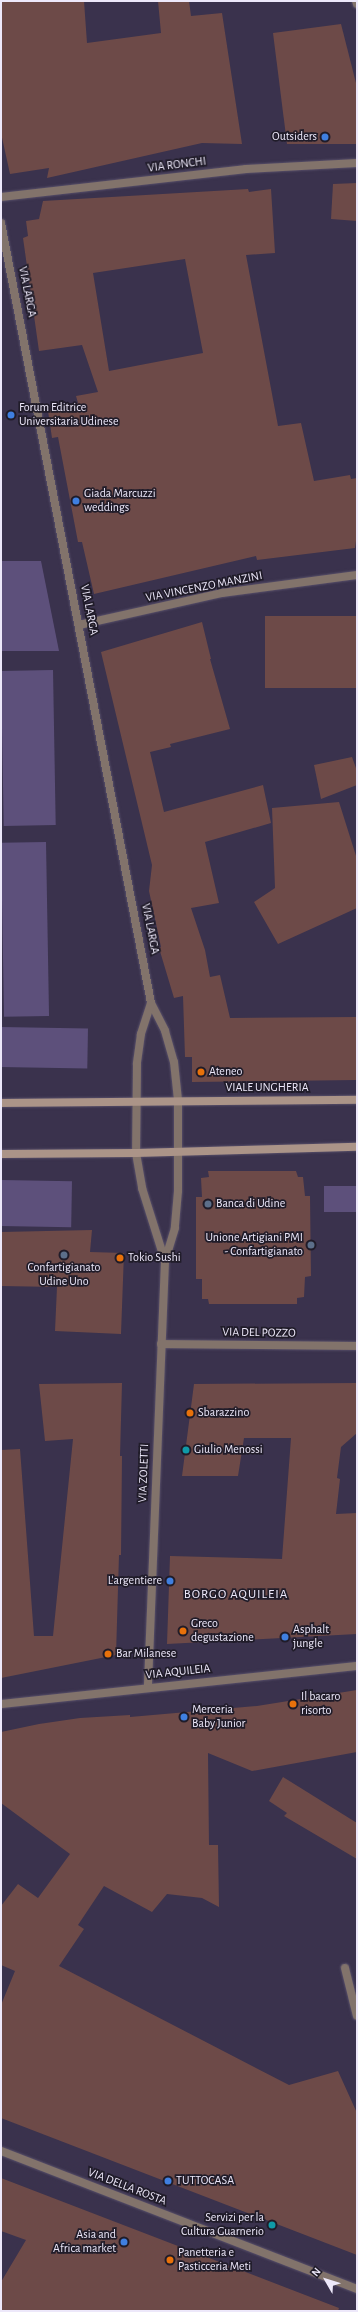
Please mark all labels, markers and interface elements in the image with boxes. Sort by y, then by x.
place label: Outsiders [272,130,317,144]
marker: Outsiders [320,132,330,142]
street label: VIA RONCHI [147,154,207,176]
street label: VIA LARGA [15,265,39,319]
place label: Forum Editrice Universitaria Udinese [19,401,119,429]
marker: Forum Editrice Universitaria Udinese [6,410,16,420]
place label: Giada Marcuzzi weddings [84,487,156,515]
marker: Giada Marcuzzi weddings [71,496,81,506]
street label: VIA VINCENZO MANZINI [144,569,264,605]
street label: VIA LARGA [77,583,101,637]
street label: VIA LARGA [138,902,162,956]
place label: Ateneo [209,1065,243,1079]
marker: Ateneo [196,1067,206,1077]
street label: VIALE UNGHERIA [225,1081,309,1095]
place label: Banca di Udine [216,1197,285,1211]
marker: Banca di Udine [203,1199,213,1209]
place label: Unione Artigiani PMI - Confartigianato [206,1231,303,1259]
marker: Unione Artigiani PMI - Confartigianato [306,1240,316,1250]
marker: Confartigianato Udine Uno [59,1250,69,1260]
place label: Tokio Sushi [128,1251,181,1265]
marker: Tokio Sushi [115,1253,125,1263]
place label: Confartigianato Udine Uno [28,1261,100,1289]
street label: VIA DEL POZZO [222,1325,296,1341]
place label: Sbarazzino [198,1406,249,1420]
marker: Sbarazzino [185,1408,195,1418]
street label: VIA ZOLETTI [136,1443,152,1503]
place label: Giulio Menossi [194,1443,263,1457]
marker: Giulio Menossi [181,1445,191,1455]
place label: L'argentiere [108,1574,162,1588]
marker: L'argentiere [165,1576,175,1586]
district label: BORGO AQUILEIA [184,1587,288,1603]
place label: Greco degustazione [191,1617,254,1645]
place label: Asphalt jungle [293,1623,329,1651]
marker: Greco degustazione [178,1626,188,1636]
marker: Asphalt jungle [280,1632,290,1642]
place label: Bar Milanese [116,1647,176,1661]
marker: Bar Milanese [103,1649,113,1659]
street label: VIA AQUILEIA [145,1661,211,1683]
place label: Il bacaro risorto [301,1690,341,1718]
marker: Il bacaro risorto [288,1699,298,1709]
place label: Merceria Baby Junior [192,1703,245,1731]
marker: Merceria Baby Junior [179,1712,189,1722]
street label: VIA DELLA ROSTA [86,2165,168,2209]
place label: TUTTOCASA [176,2174,234,2188]
marker: TUTTOCASA [163,2176,173,2186]
place label: Servizi per la Cultura Guarnerio [181,2211,264,2239]
marker: Servizi per la Cultura Guarnerio [267,2220,277,2230]
place label: Asia and Africa market [53,2228,116,2256]
marker: Asia and Africa market [119,2237,129,2247]
place label: Panetteria e Pasticceria Meti [178,2246,251,2274]
marker: Panetteria e Pasticceria Meti [165,2255,175,2265]
north arrow [306,2260,346,2300]
text: N [310,2266,323,2279]

